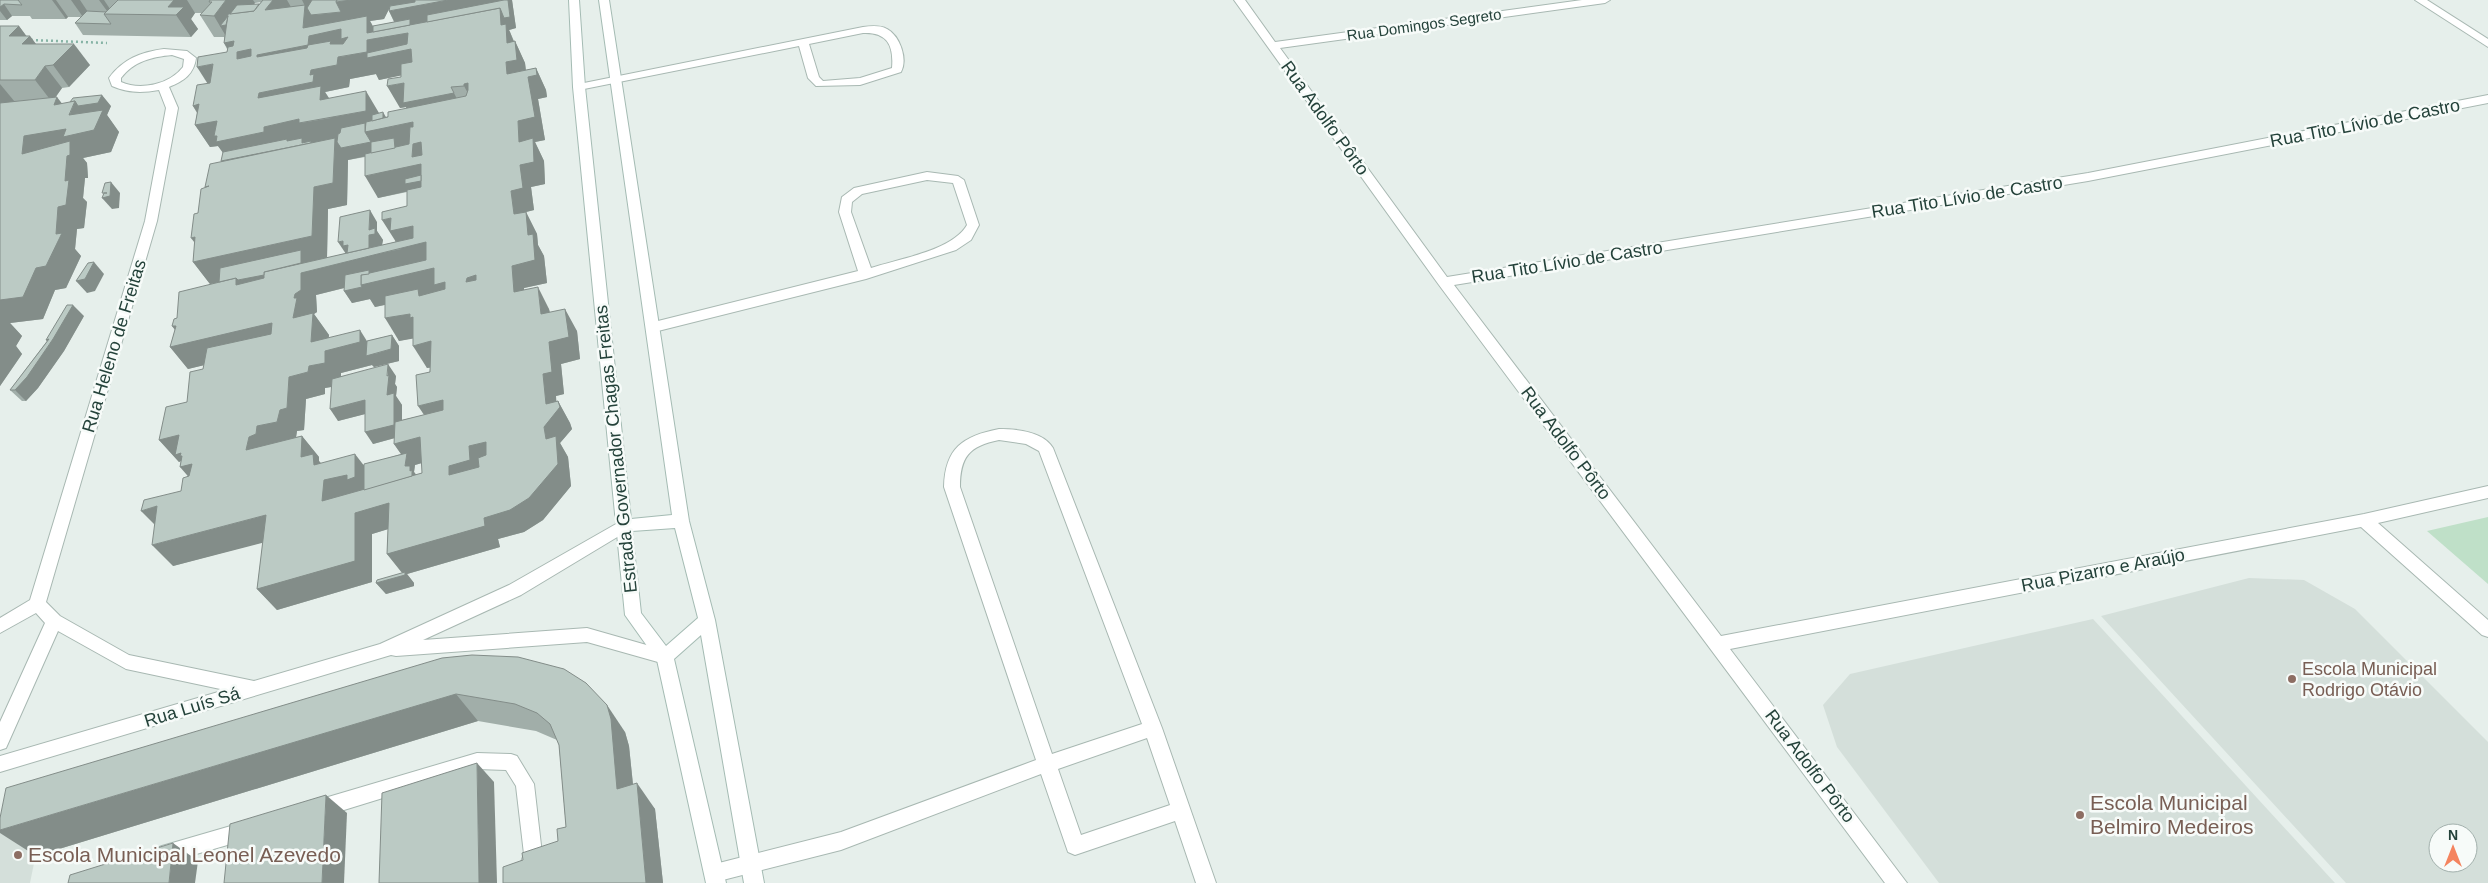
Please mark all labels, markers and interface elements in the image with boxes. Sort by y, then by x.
street label: Rua Domingos Segreto [1346,5,1502,44]
street label: Rua Adolfo Pôrto [1277,57,1373,179]
street label: Rua Tito Lívio de Castro [2268,95,2462,151]
street label: Rua Tito Lívio de Castro [1870,172,2064,222]
street label: Rua Tito Lívio de Castro [1470,237,1664,287]
street label: Rua Heleno de Freitas [78,257,150,435]
street label: Estrada Governador Chagas Freitas [591,304,641,594]
street label: Rua Adolfo Pôrto [1517,383,1615,503]
street label: Rua Pizarro e Araújo [2020,544,2186,596]
place label: Escola Municipal Rodrigo Otávio [2302,659,2437,700]
marker: Escola Municipal Rodrigo Otávio [2286,673,2298,685]
street label: Rua Luís Sá [142,683,243,731]
street label: Rua Adolfo Pôrto [1761,706,1859,826]
place label: Escola Municipal Belmiro Medeiros [2090,791,2253,838]
marker: Escola Municipal Belmiro Medeiros [2074,809,2086,821]
north arrow [2428,823,2478,873]
text: N [2448,827,2458,843]
place label: Escola Municipal Leonel Azevedo [28,843,341,866]
marker: Escola Municipal Leonel Azevedo [12,849,24,861]

